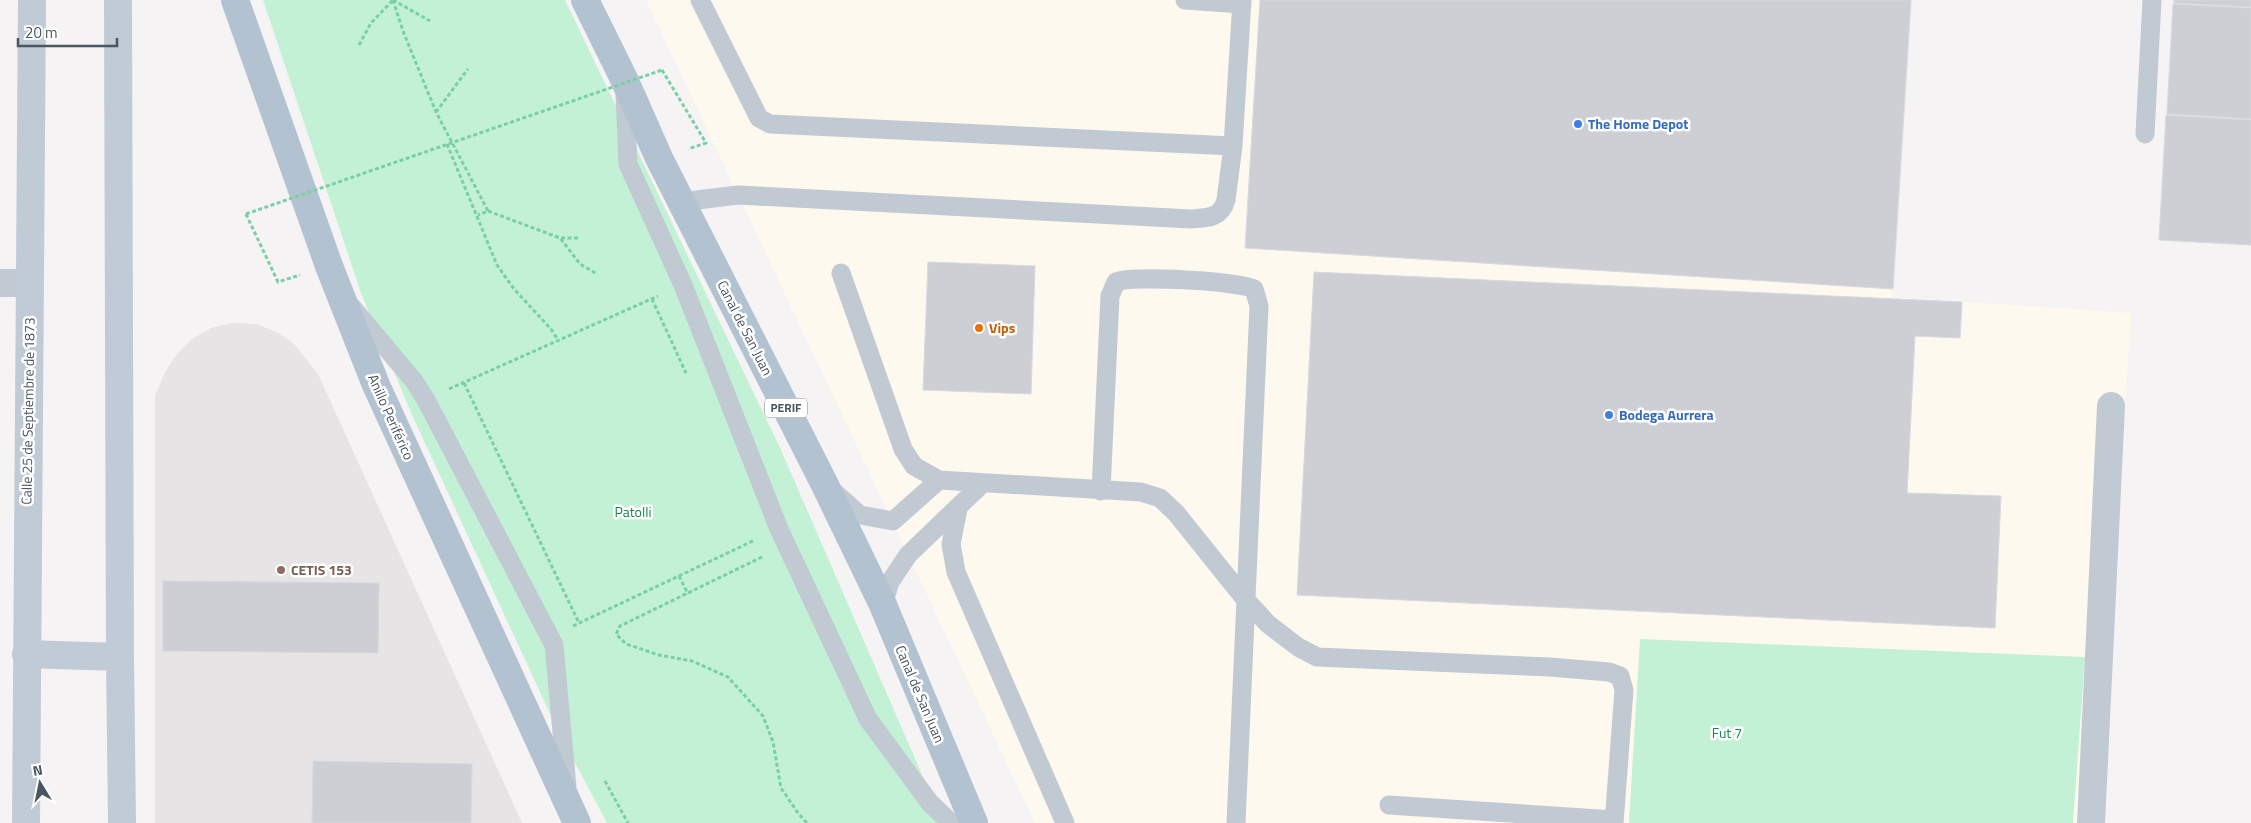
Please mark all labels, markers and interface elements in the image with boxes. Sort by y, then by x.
scale bar [18,15,116,47]
text: 20 m [25,21,58,44]
place label: The Home Depot [1588,113,1688,134]
marker: The Home Depot [1572,118,1584,130]
street label: Canal de San Juan [712,277,778,379]
street label: Calle 25 de Septiembre de 1873 [15,317,40,505]
place label: Vips [989,317,1016,338]
marker: Vips [973,322,985,334]
street label: Anillo Periférico [363,371,420,463]
road number: PERIF [765,398,807,418]
place label: Bodega Aurrera [1619,404,1714,425]
marker: Bodega Aurrera [1603,409,1615,421]
park label: Patolli [614,501,652,522]
place label: CETIS 153 [291,559,352,580]
marker: CETIS 153 [275,564,287,576]
street label: Canal de San Juan [890,642,950,746]
park label: Fut 7 [1712,722,1742,743]
north arrow [15,758,65,808]
text: N [31,759,44,781]

